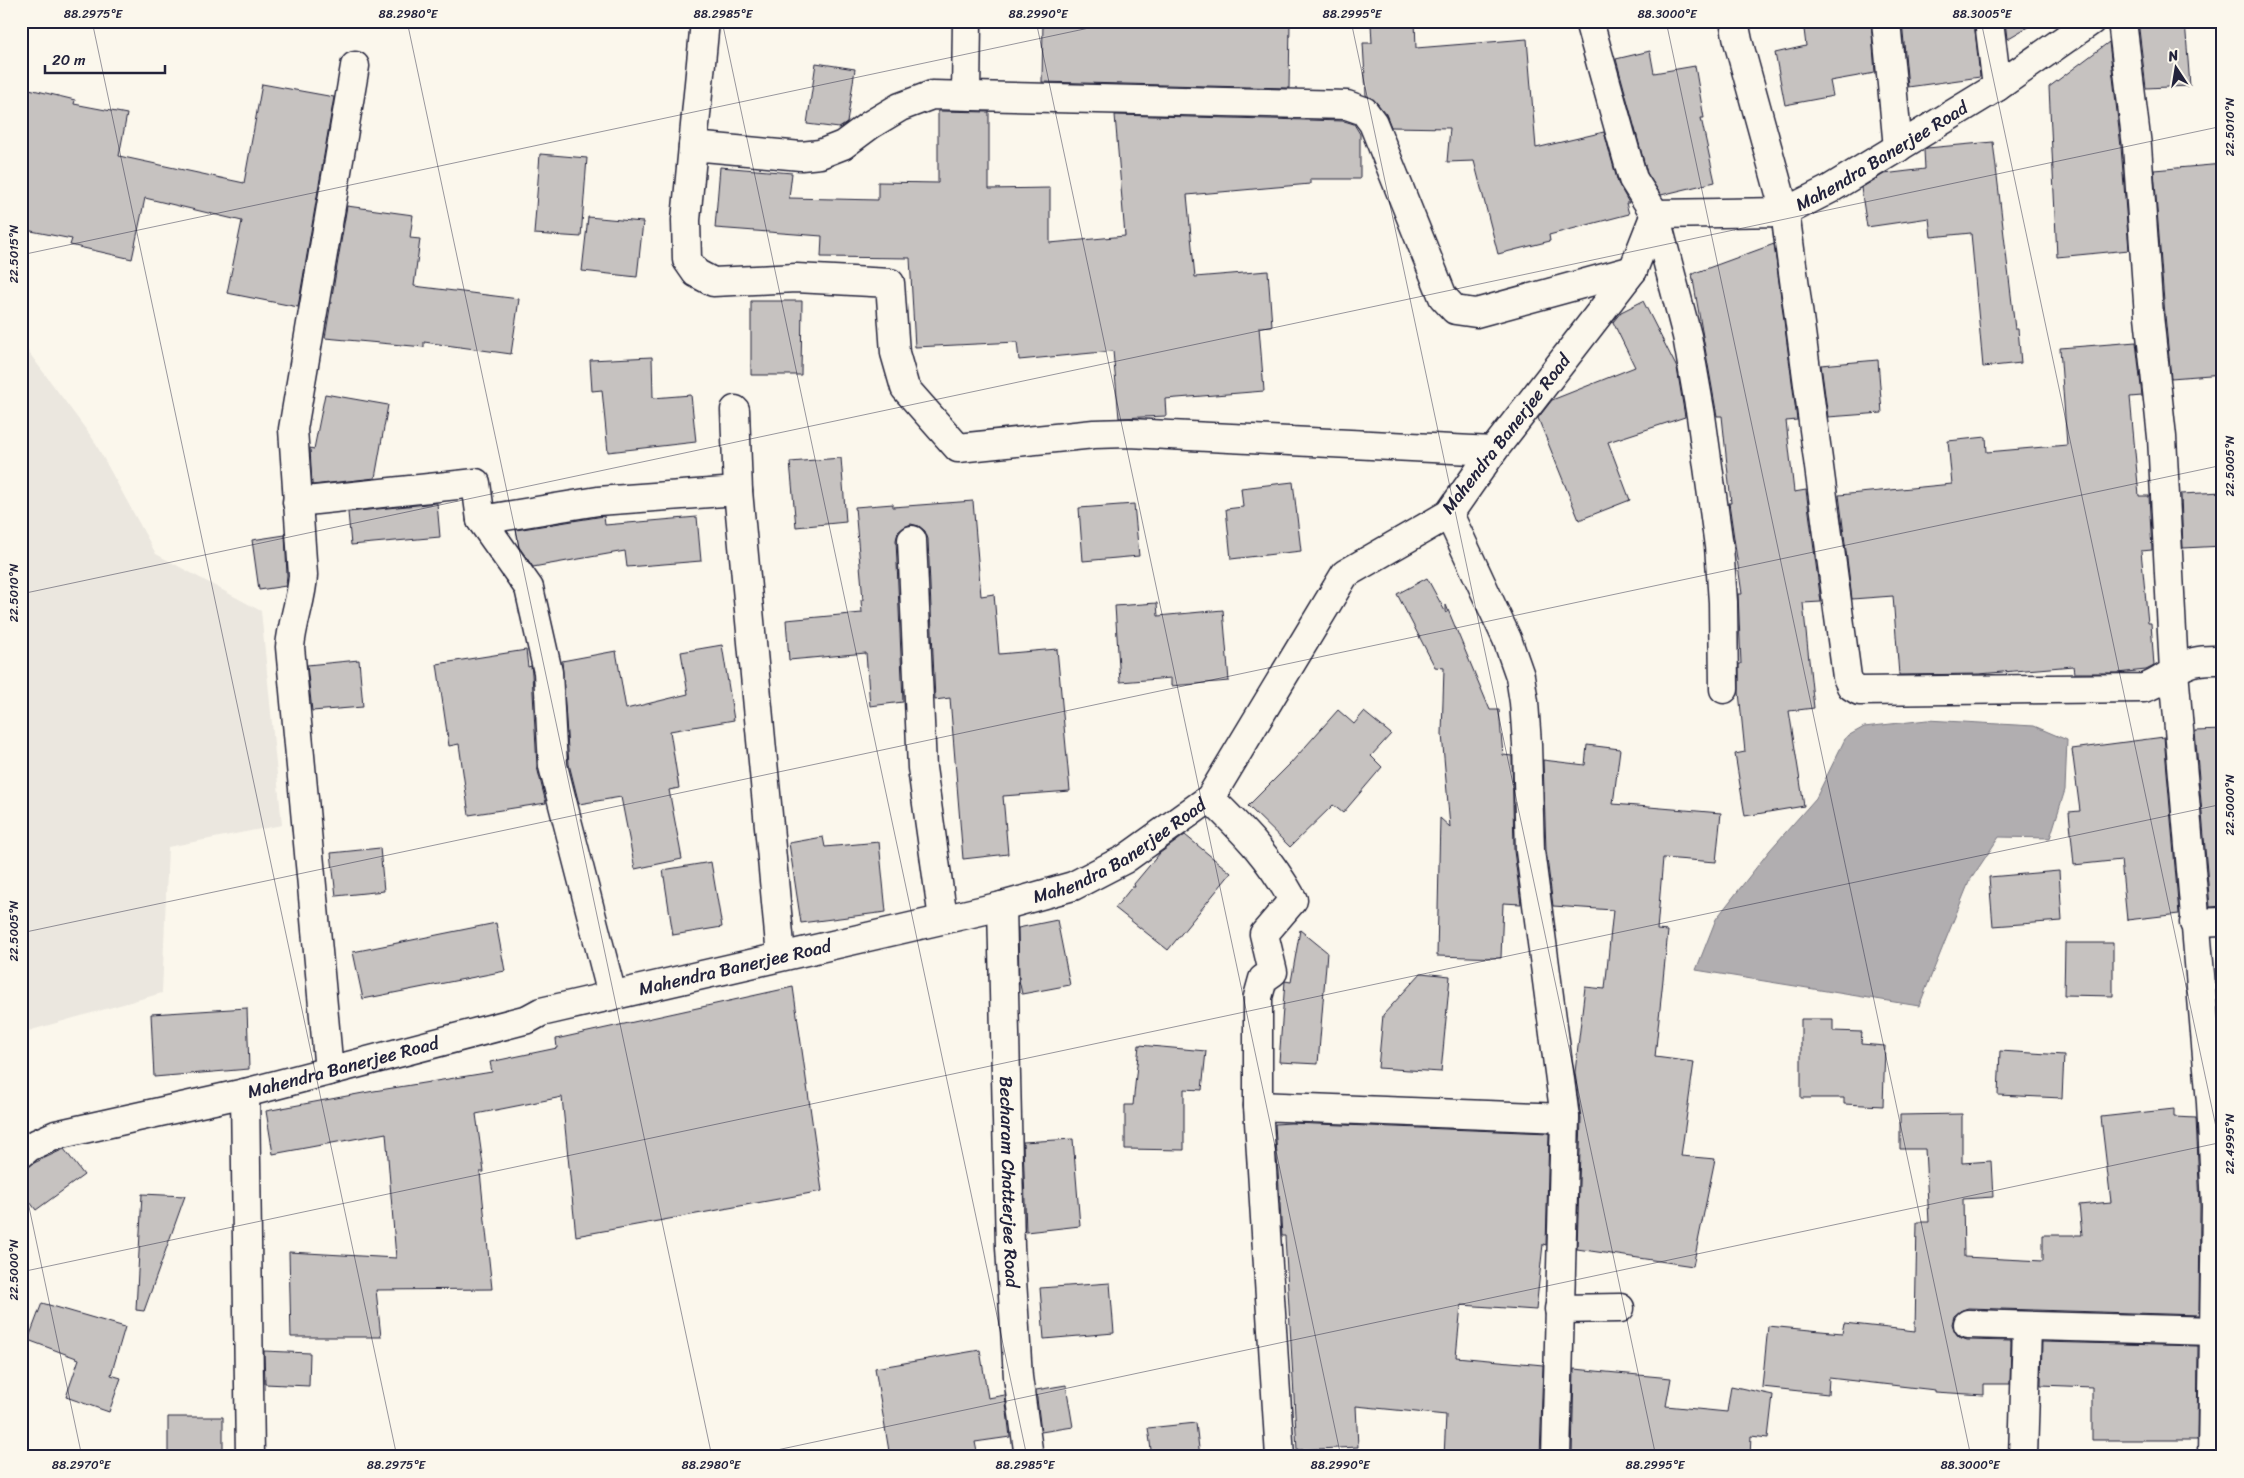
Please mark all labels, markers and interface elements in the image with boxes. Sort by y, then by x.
text: 88.2975°E [64,3,124,25]
text: 88.2980°E [378,3,439,25]
text: 88.2985°E [694,3,754,25]
text: 88.2990°E [1008,3,1069,25]
text: 88.2995°E [1323,3,1383,25]
text: 88.3000°E [1637,3,1698,25]
text: 88.3005°E [1953,3,2013,25]
scale bar [45,42,165,74]
north arrow [2152,42,2202,92]
text: N [2165,42,2181,69]
text: 20 m [52,47,86,73]
street label: Mahendra Banerjee Road [1789,92,1976,220]
text: 22.5010°N [2219,97,2241,156]
text: 22.5015°N [3,224,25,283]
street label: Mahendra Banerjee Road [1433,346,1580,521]
text: 22.5005°N [2219,435,2241,496]
text: 22.5010°N [3,563,25,622]
text: 22.5000°N [2219,774,2241,836]
street label: Mahendra Banerjee Road [1029,789,1214,913]
text: 22.5005°N [3,900,25,961]
street label: Mahendra Banerjee Road [635,929,836,1005]
street label: Mahendra Banerjee Road [244,1027,444,1108]
street label: Becharam Chatterjee Road [990,1076,1029,1290]
text: 22.4995°N [2219,1113,2241,1174]
text: 22.5000°N [3,1239,25,1301]
text: 88.2970°E [52,1454,112,1476]
text: 88.2975°E [367,1454,427,1476]
text: 88.2980°E [681,1454,742,1476]
text: 88.2985°E [996,1454,1056,1476]
text: 88.2990°E [1310,1454,1371,1476]
text: 88.2995°E [1626,1454,1686,1476]
text: 88.3000°E [1940,1454,2001,1476]

